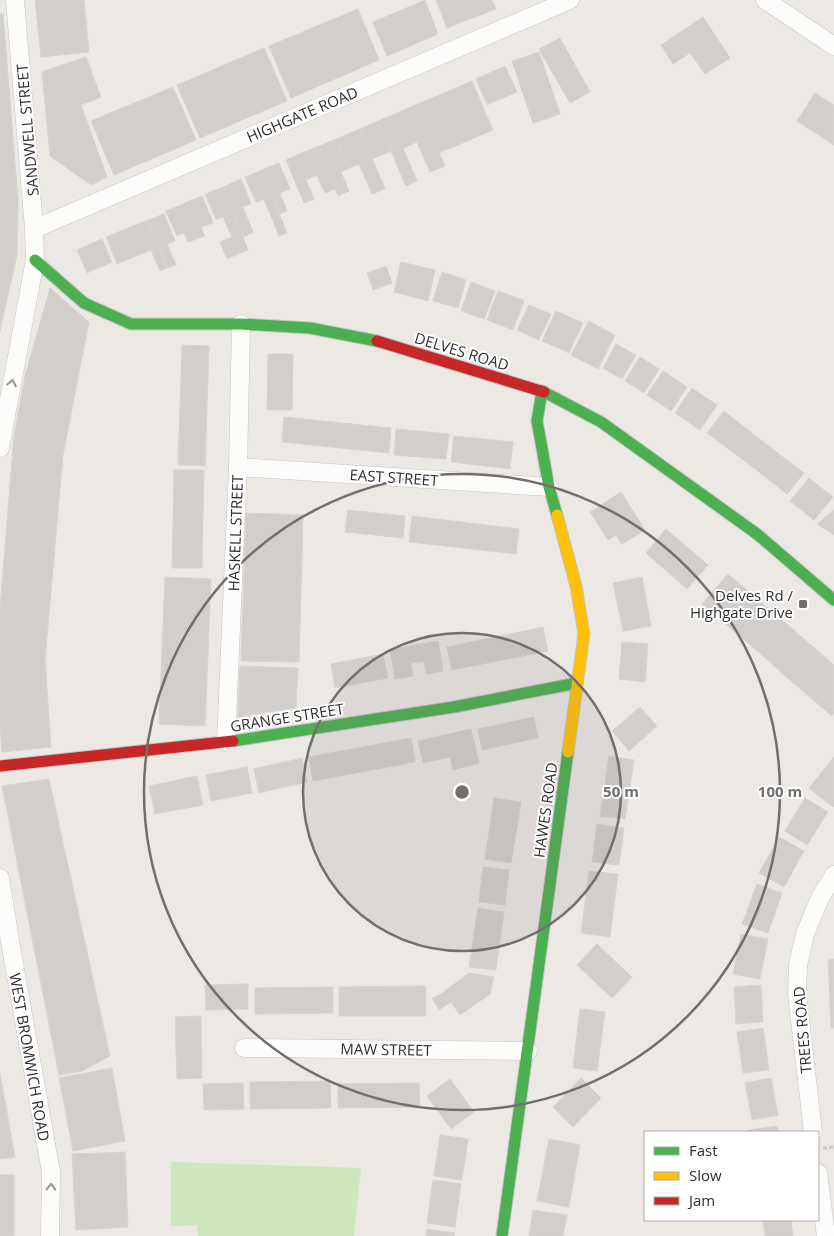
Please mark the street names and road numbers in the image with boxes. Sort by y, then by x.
street label: SANDWELL STREET [11,62,43,197]
street label: HIGHGATE ROAD [243,81,361,147]
street label: DELVES ROAD [412,327,512,375]
street label: EAST STREET [349,464,440,490]
street label: HASKELL STREET [223,474,247,592]
street label: GRANGE STREET [229,698,346,736]
street label: HAWES ROAD [528,761,562,859]
street label: WEST BROMWICH ROAD [5,971,55,1143]
street label: TREES ROAD [788,985,816,1075]
street label: MAW STREET [340,1038,433,1060]

